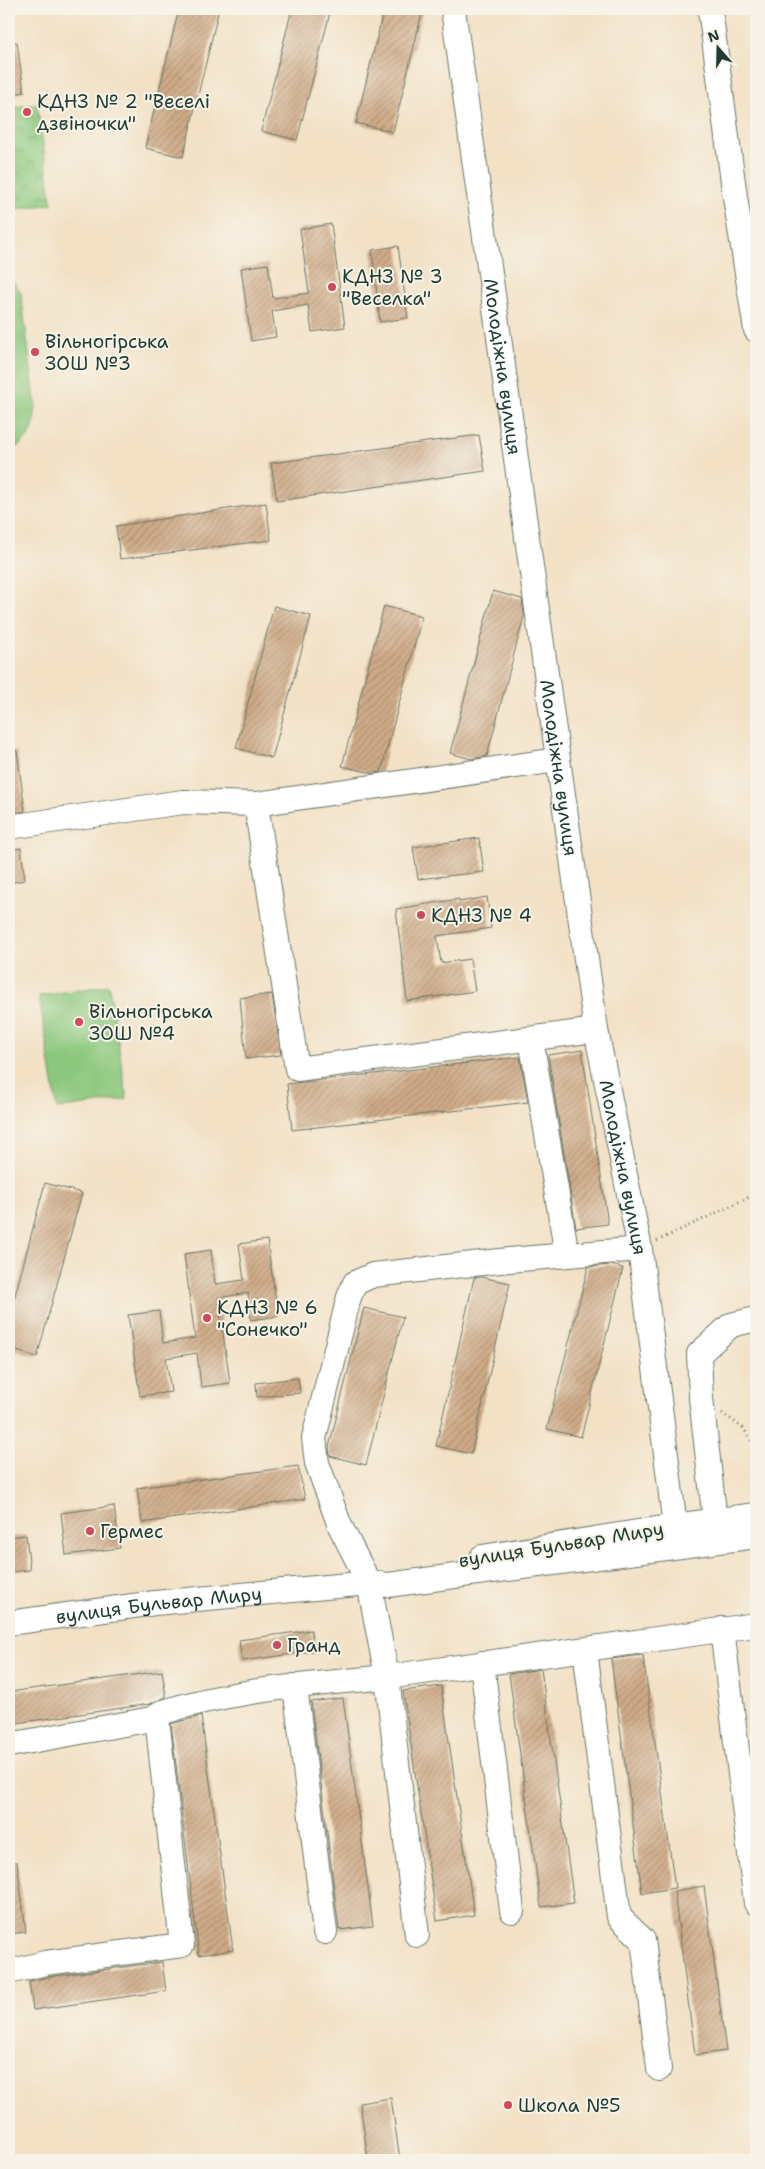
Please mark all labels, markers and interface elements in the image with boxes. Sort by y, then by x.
north arrow [692,22,742,72]
text: N [705,25,722,46]
place label: КДНЗ № 2 "Веселі дзвіночки" [37,89,210,136]
marker: КДНЗ № 2 "Веселі дзвіночки" [21,106,33,118]
place label: КДНЗ № 3 "Веселка" [342,264,443,311]
street label: Молодіжна вулиця [478,277,527,456]
marker: КДНЗ № 3 "Веселка" [326,281,338,293]
place label: Вільногірська ЗОШ №3 [45,329,169,376]
marker: Вільногірська ЗОШ №3 [29,346,41,358]
street label: Молодіжна вулиця [534,678,583,858]
place label: КДНЗ № 4 [431,903,532,928]
marker: КДНЗ № 4 [415,909,427,921]
place label: Вільногірська ЗОШ №4 [89,999,213,1046]
marker: Вільногірська ЗОШ №4 [73,1016,85,1028]
street label: Молодіжна вулиця [593,1078,653,1256]
place label: КДНЗ № 6 "Сонечко" [217,1295,318,1342]
marker: КДНЗ № 6 "Сонечко" [201,1312,213,1324]
street label: вулиця Бульвар Миру [457,1516,665,1573]
place label: Гермес [100,1519,164,1544]
marker: Гермес [84,1525,96,1537]
street label: вулиця Бульвар Миру [54,1581,263,1629]
place label: Гранд [287,1633,341,1658]
marker: Гранд [271,1639,283,1651]
place label: Школа №5 [518,2093,621,2118]
marker: Школа №5 [502,2099,514,2111]

